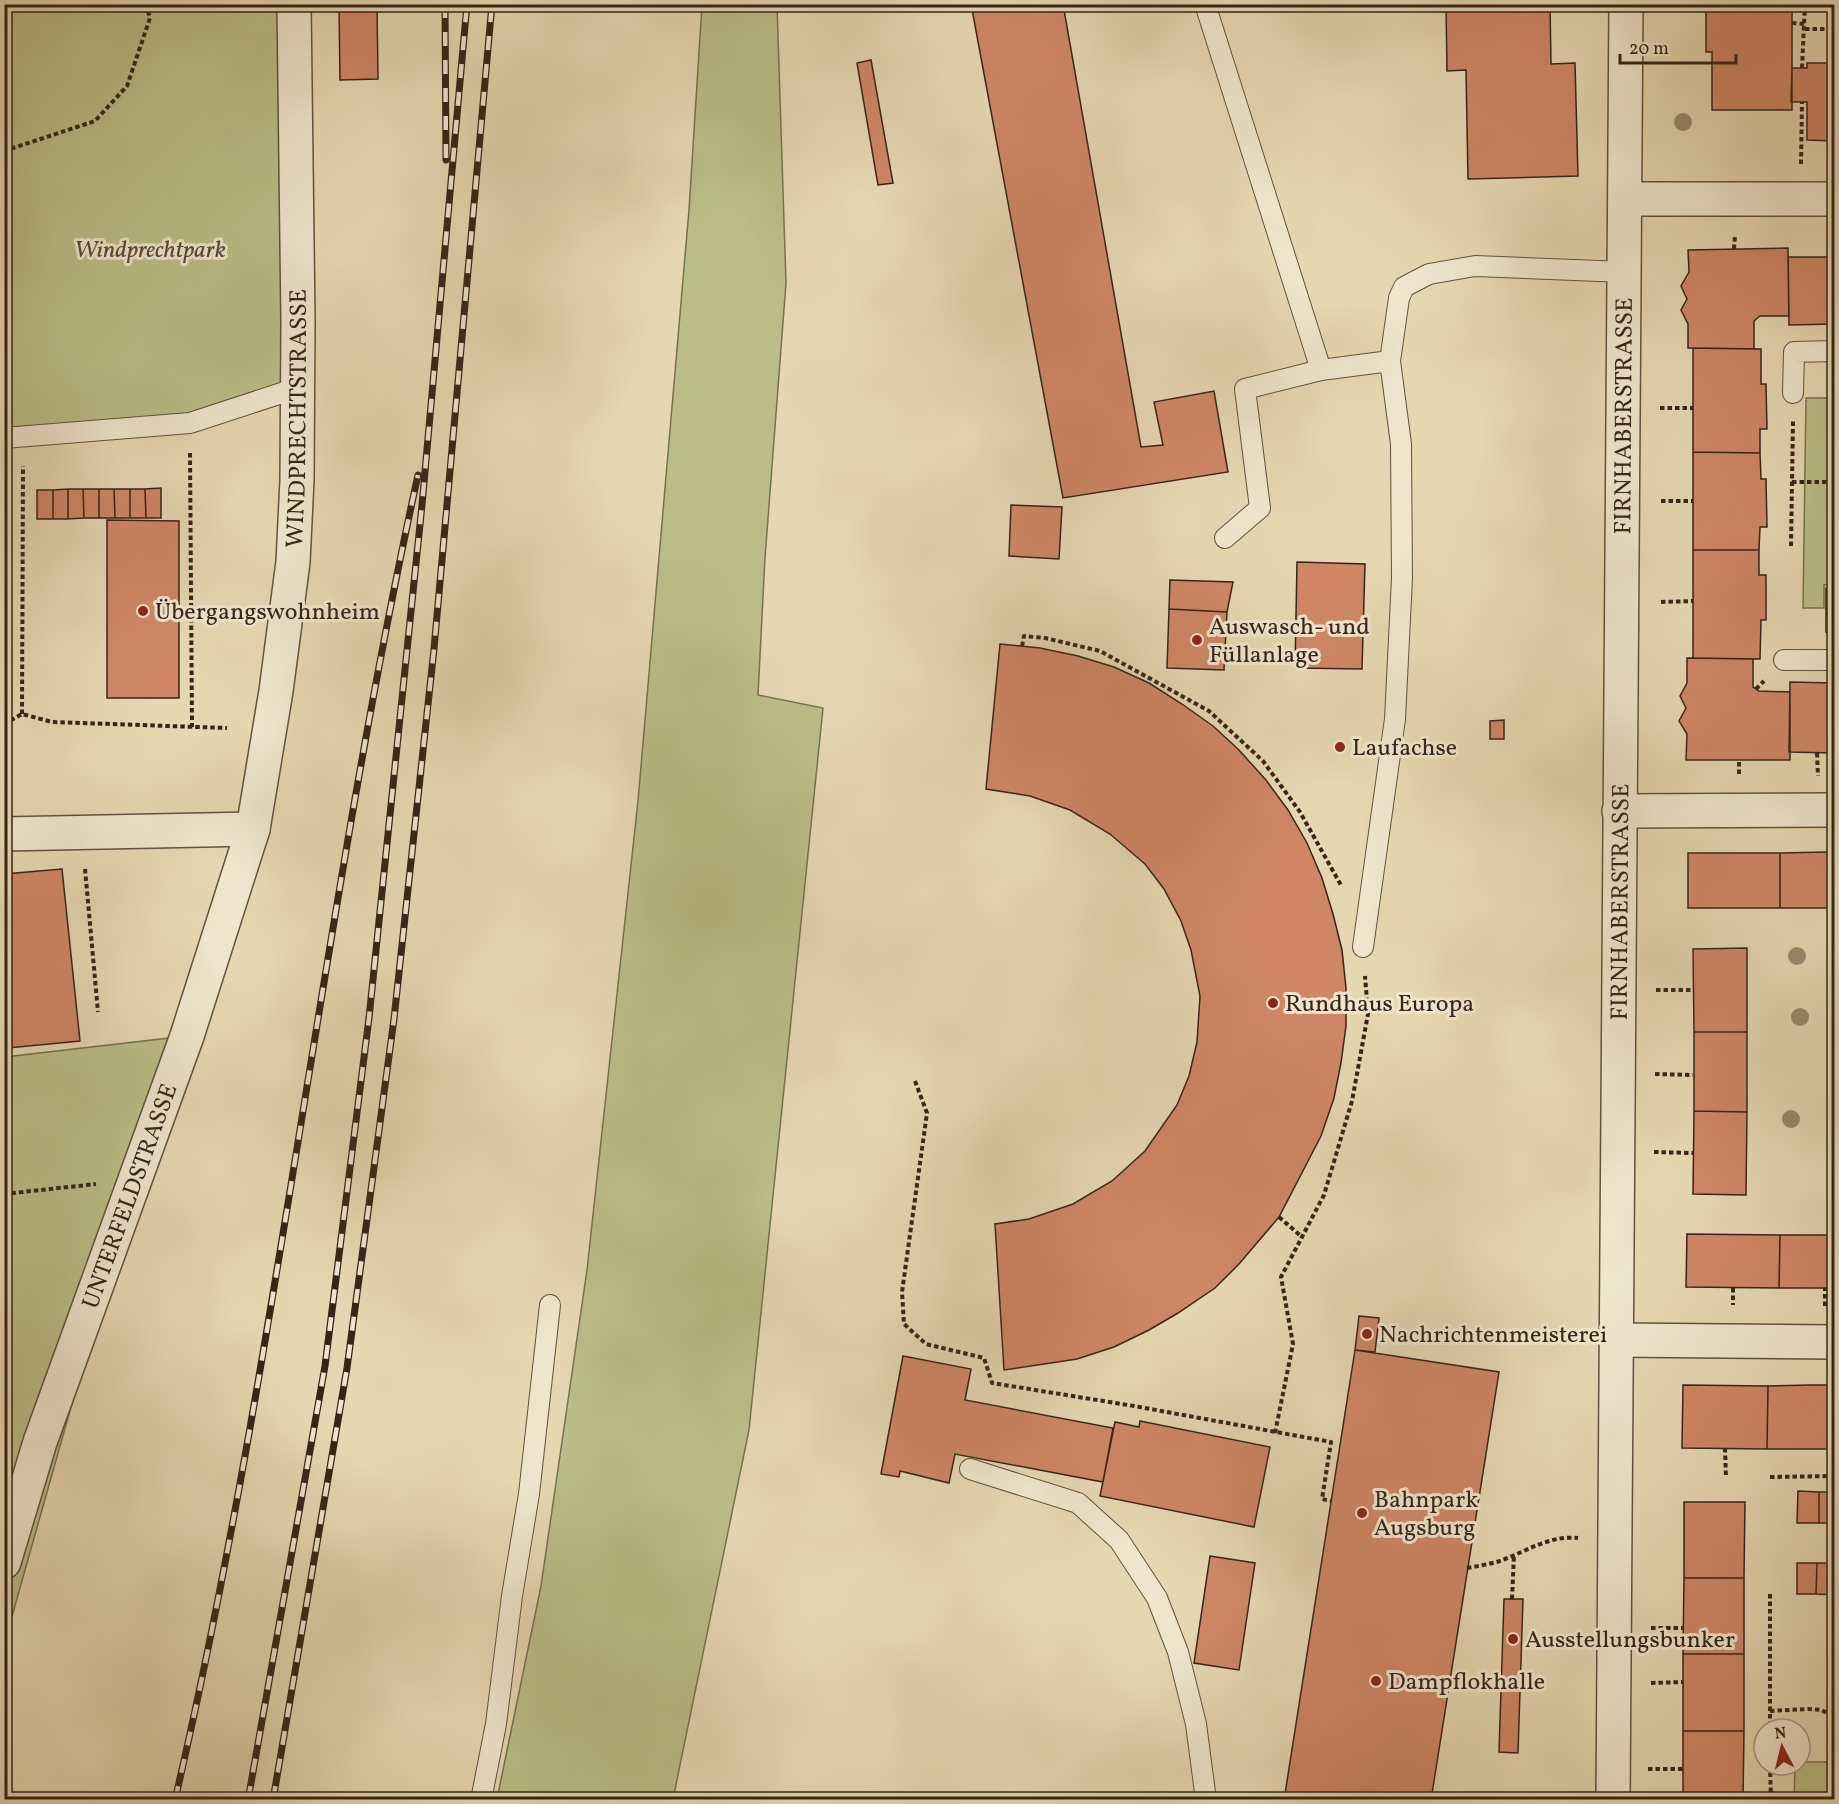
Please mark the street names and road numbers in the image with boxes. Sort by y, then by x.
street label: WINDPRECHTSTRASSE [279,289,317,549]
street label: FIRNHABERSTRASSE [1607,297,1643,535]
street label: FIRNHABERSTRASSE [1604,783,1639,1021]
street label: UNTERFELDSTRASSE [75,1079,187,1314]

